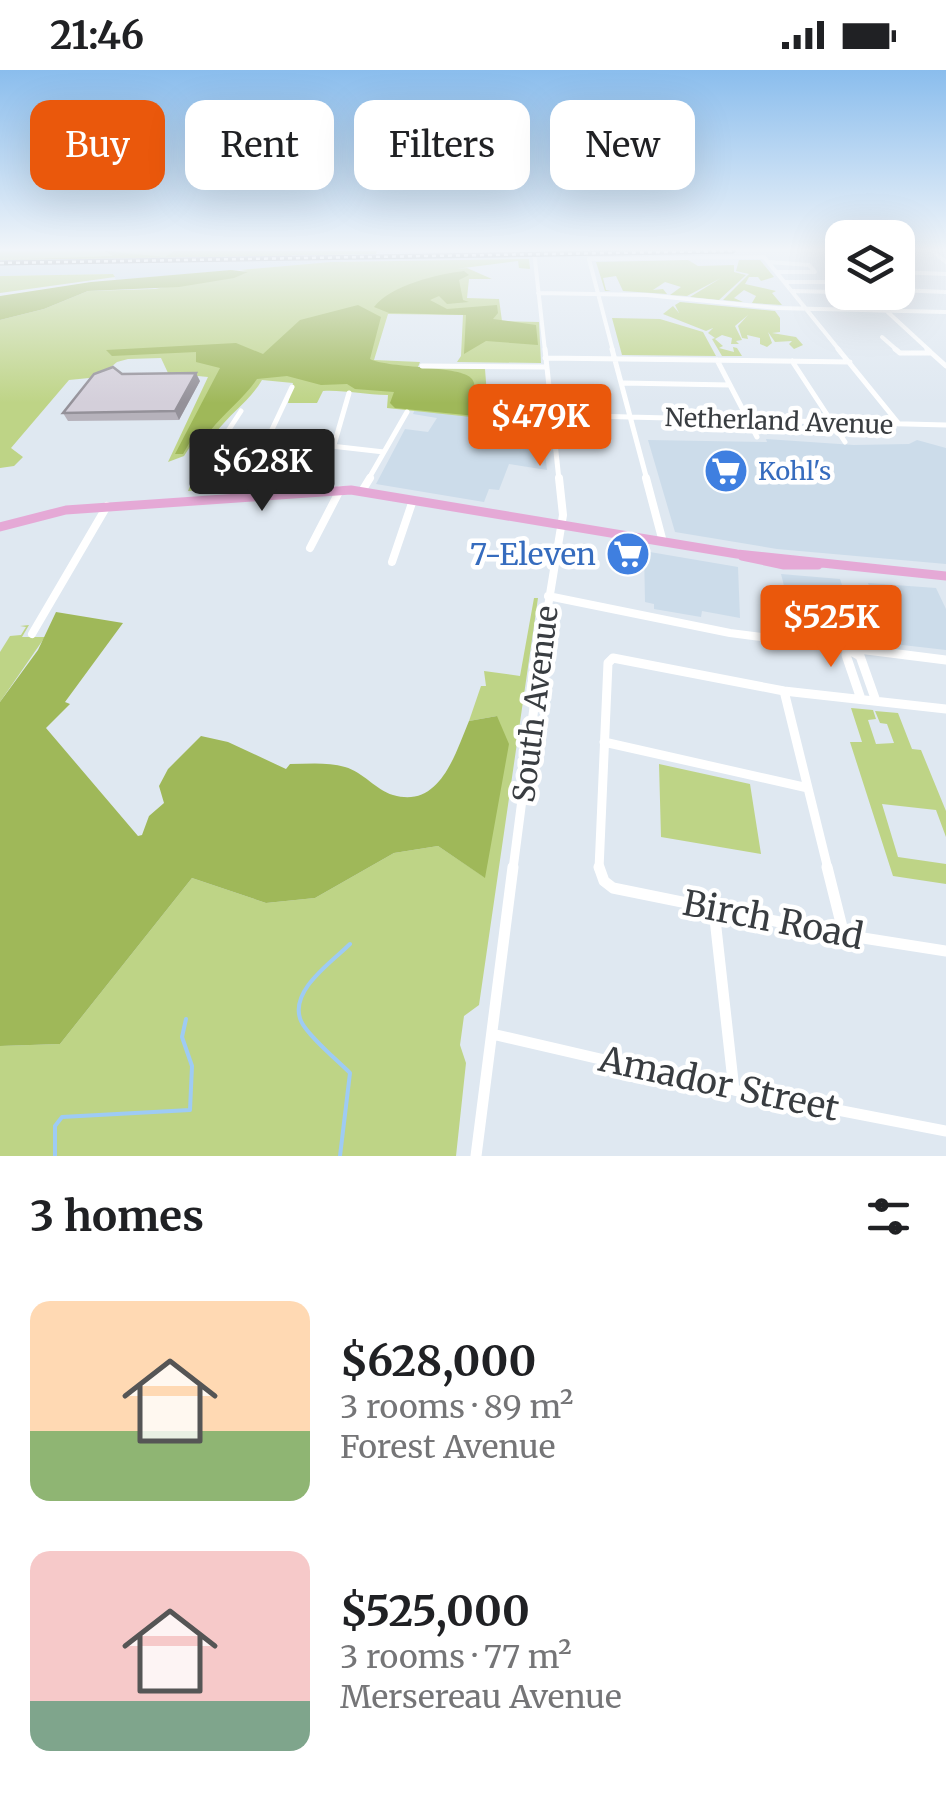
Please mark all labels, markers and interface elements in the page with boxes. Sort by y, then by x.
text: 21:46 [50,12,144,59]
chip: Buy [30,100,165,190]
chip: Rent [185,100,334,190]
chip: Filters [354,100,530,190]
chip: New [550,100,695,190]
map controls [825,220,915,310]
button: layers [825,220,915,310]
pin: $479K [470,384,610,469]
text: $479K [490,396,590,436]
street label: Netherland Avenue [664,401,894,441]
pin: $628K [192,429,332,514]
text: $628K [211,441,313,481]
supermarket icon: Kohl's [703,448,749,494]
place label: Kohl's [758,455,831,487]
supermarket icon: 7-Eleven [605,531,651,577]
place label: 7-Eleven [470,535,596,573]
pin: $525K [761,585,901,670]
text: $525K [783,597,879,637]
street label: South Avenue [504,603,566,805]
street label: Birch Road [679,881,867,959]
street label: Amador Street [594,1037,843,1131]
icon: filters [861,1189,916,1244]
text: 3 homes [30,1190,204,1242]
text: $628,000 [340,1335,536,1387]
icon: home [110,1341,230,1461]
text: 3 rooms · 89 m² [340,1387,573,1427]
text: Forest Avenue [340,1427,555,1467]
text: $525,000 [340,1585,530,1637]
icon: home [110,1591,230,1711]
text: 3 rooms · 77 m² [340,1637,572,1677]
text: Mersereau Avenue [340,1677,622,1717]

